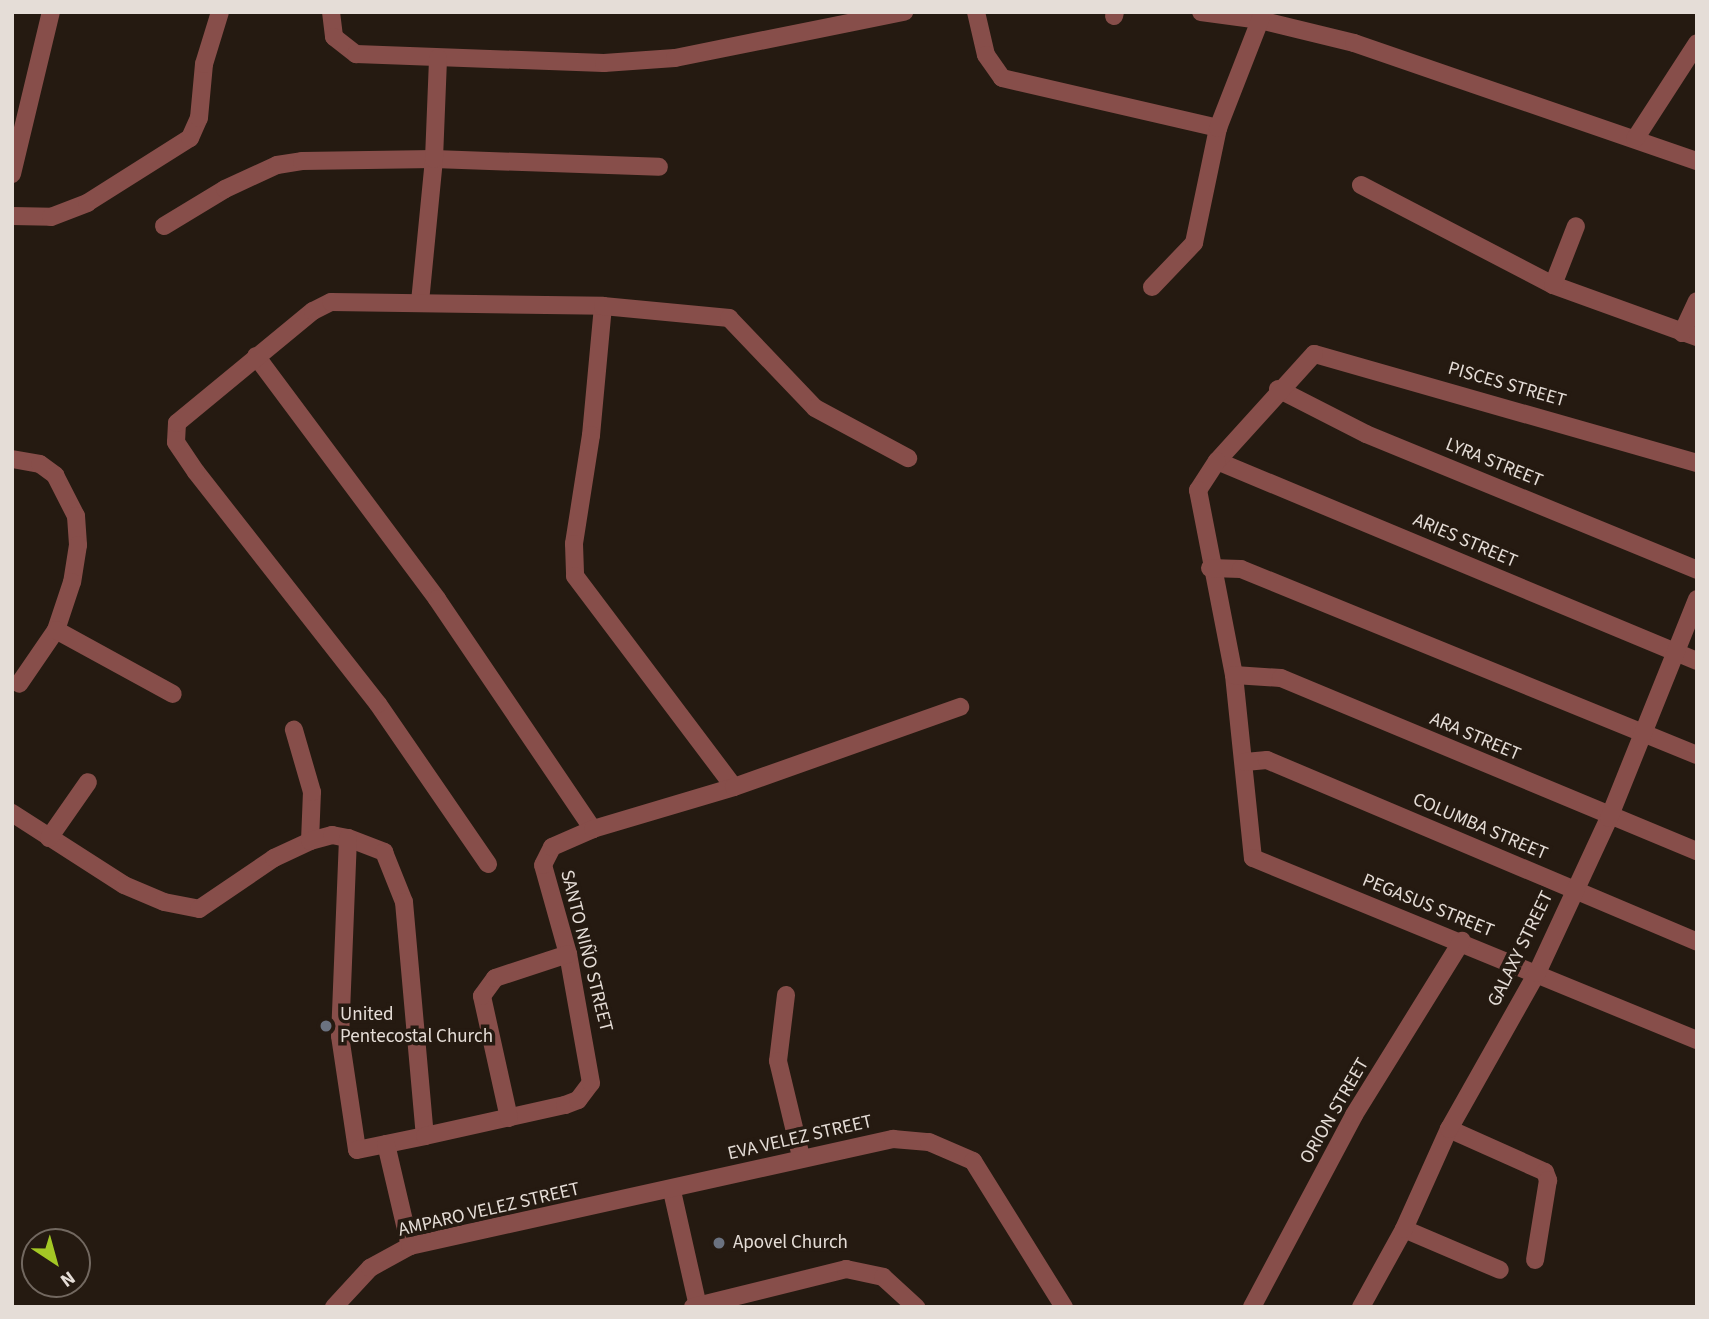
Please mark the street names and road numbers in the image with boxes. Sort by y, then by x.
street label: PISCES STREET [1445,357,1569,413]
street label: LYRA STREET [1442,433,1546,493]
street label: ARIES STREET [1409,509,1521,573]
street label: ARA STREET [1426,708,1524,766]
street label: COLUMBA STREET [1409,788,1551,866]
street label: SANTO NIÑO STREET [555,868,617,1034]
street label: PEGASUS STREET [1359,869,1497,943]
street label: GALAXY STREET [1483,888,1559,1010]
street label: ORION STREET [1296,1054,1374,1168]
street label: EVA VELEZ STREET [725,1110,875,1166]
street label: AMPARO VELEZ STREET [396,1178,582,1242]

